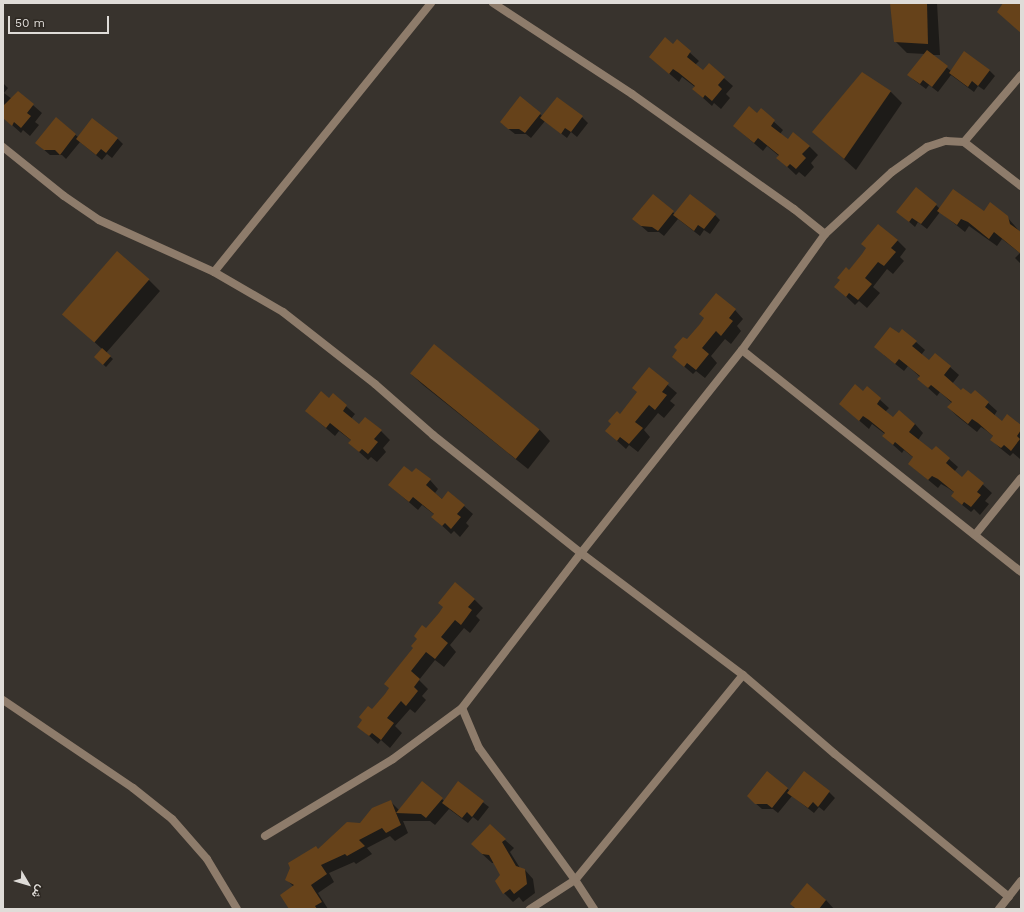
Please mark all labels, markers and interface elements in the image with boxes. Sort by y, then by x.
scale bar [10,8,111,34]
text: 50 m [15,16,45,30]
north arrow [8,864,48,904]
text: ش [29,882,47,901]

